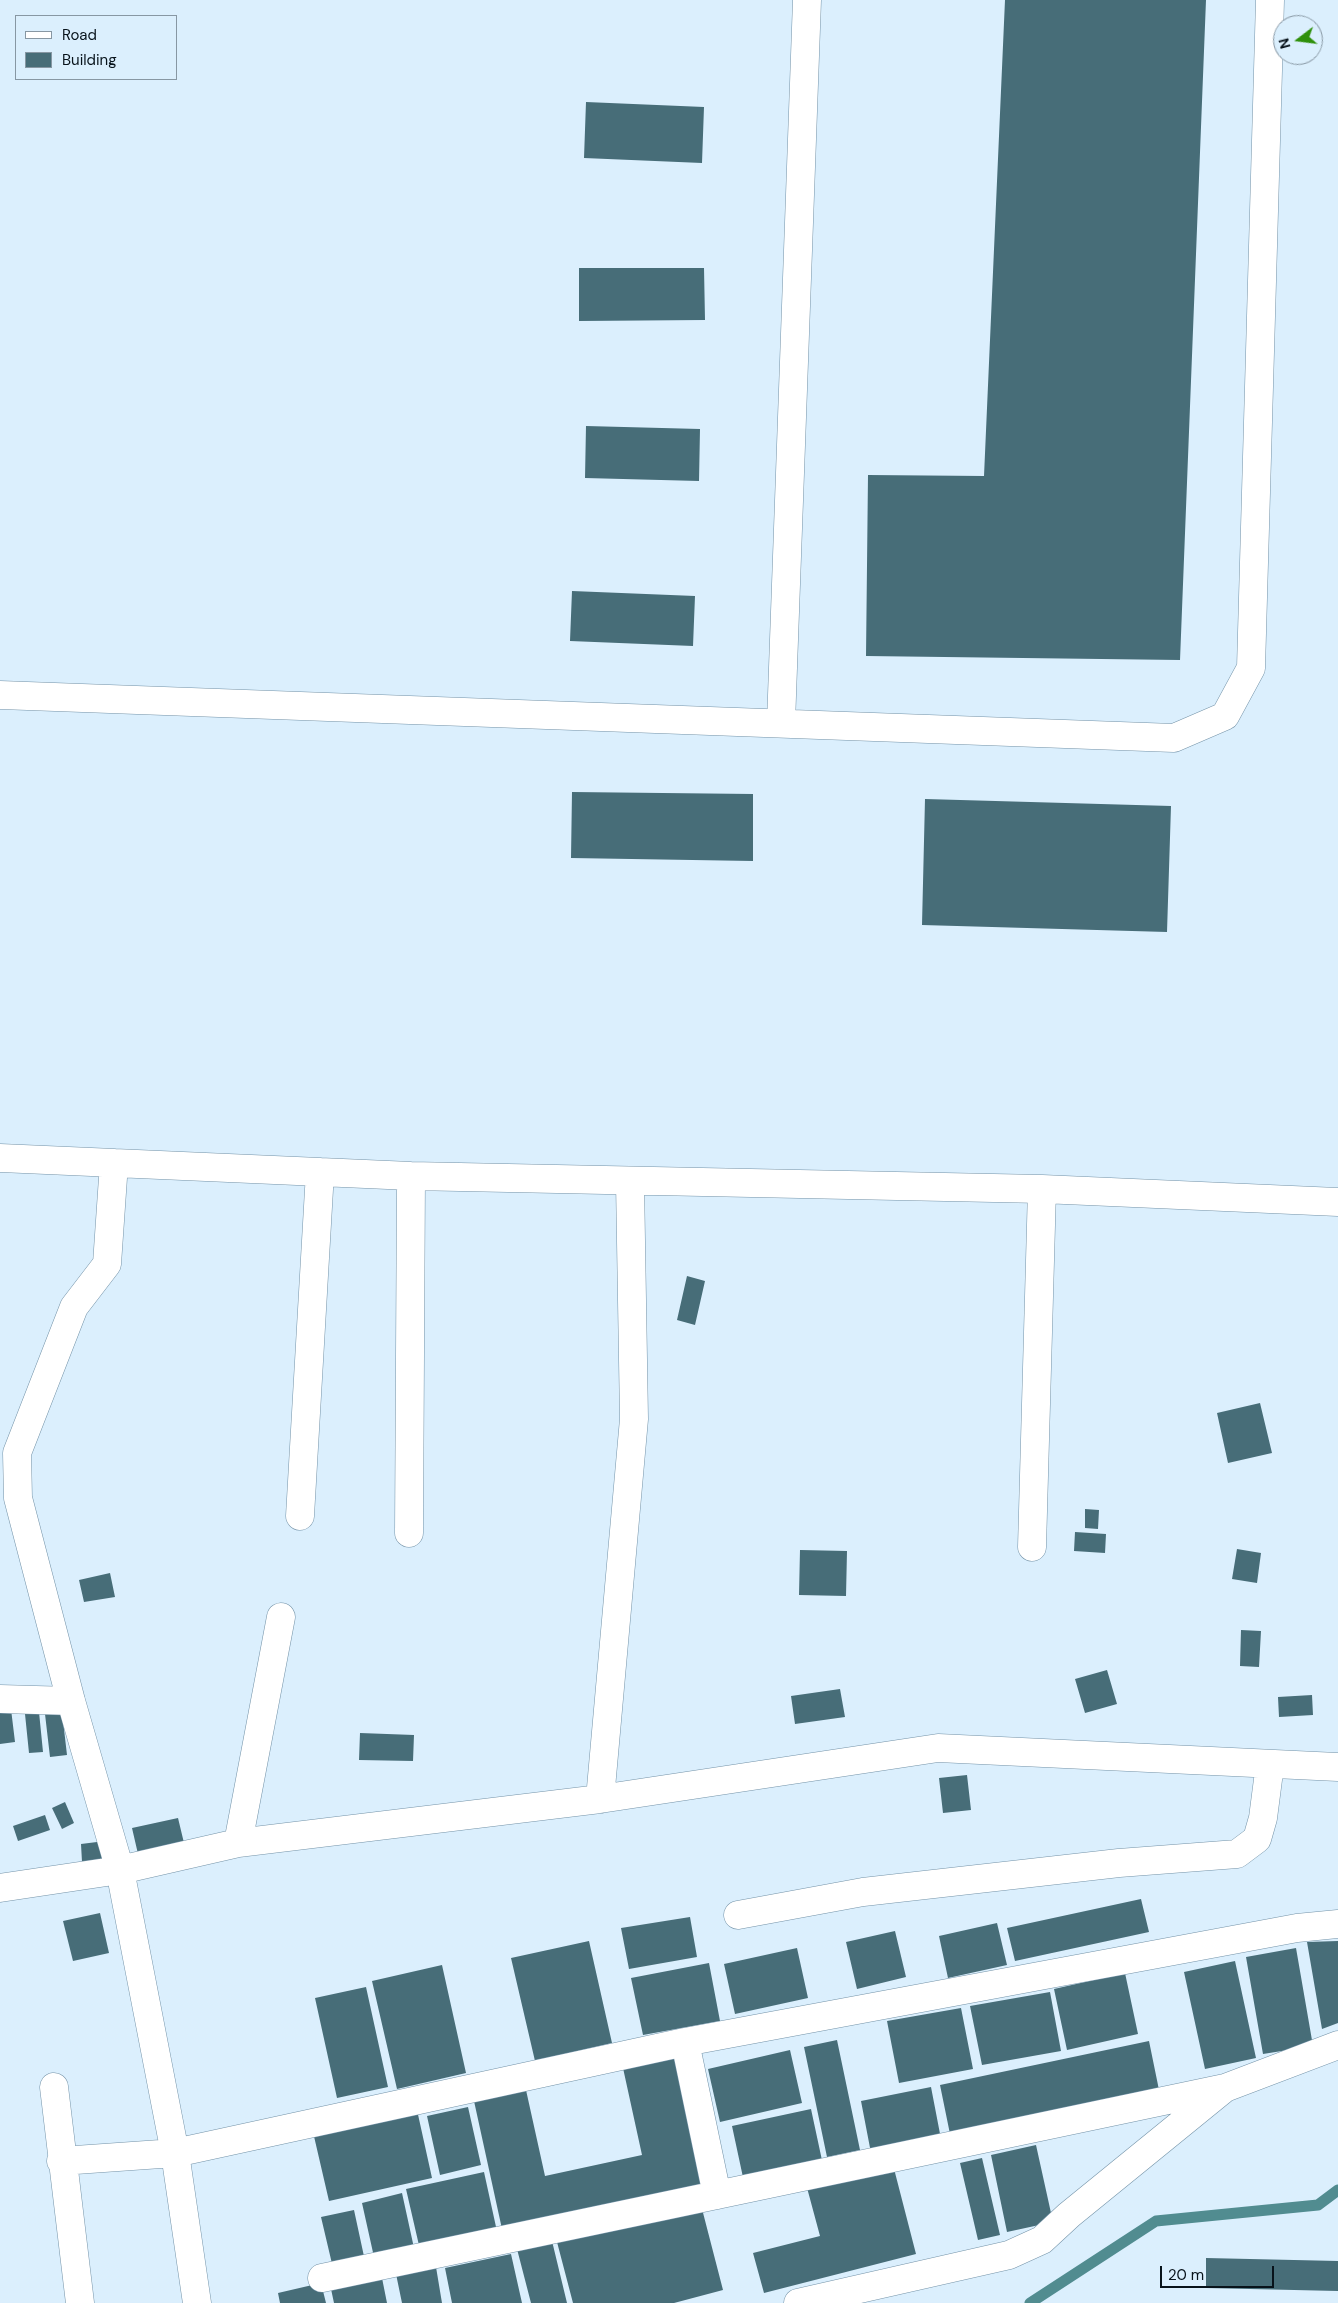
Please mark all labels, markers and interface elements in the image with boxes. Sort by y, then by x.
legend [15,15,178,80]
north arrow [1273,15,1323,65]
text: Road [62,25,97,45]
text: N [1274,36,1294,51]
text: Building [62,50,117,70]
scale bar [1163,2256,1277,2288]
text: 20 m [1168,2265,1204,2285]

